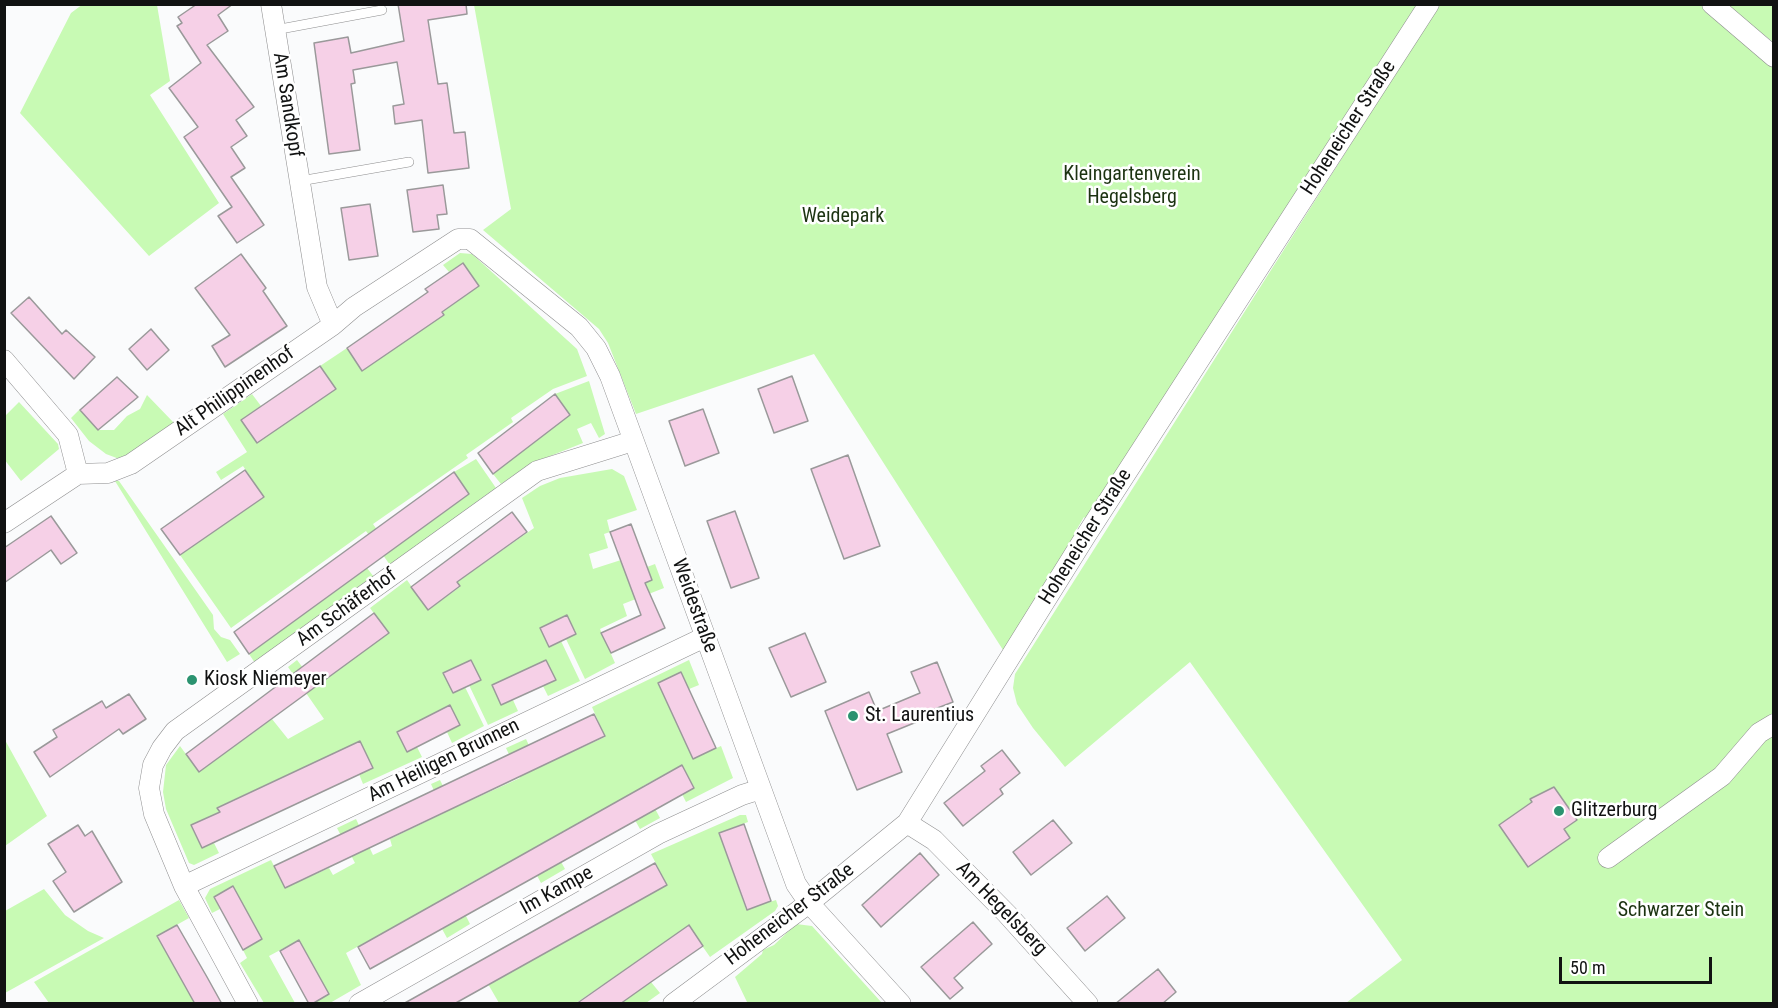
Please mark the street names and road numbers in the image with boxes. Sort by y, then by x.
street label: Am Sandkopf [267,51,307,159]
street label: Hoheneicher Straße [1297,56,1401,200]
street label: Alt Philippinenhof [171,342,299,442]
street label: Hoheneicher Straße [1035,465,1137,609]
street label: Weidestraße [666,556,722,656]
street label: Am Schäferhof [292,564,402,652]
street label: Am Heiligen Brunnen [364,714,524,808]
street label: Am Hegelsberg [950,857,1052,961]
street label: Hoheneicher Straße [721,859,859,971]
street label: Im Kampe [516,861,598,921]

